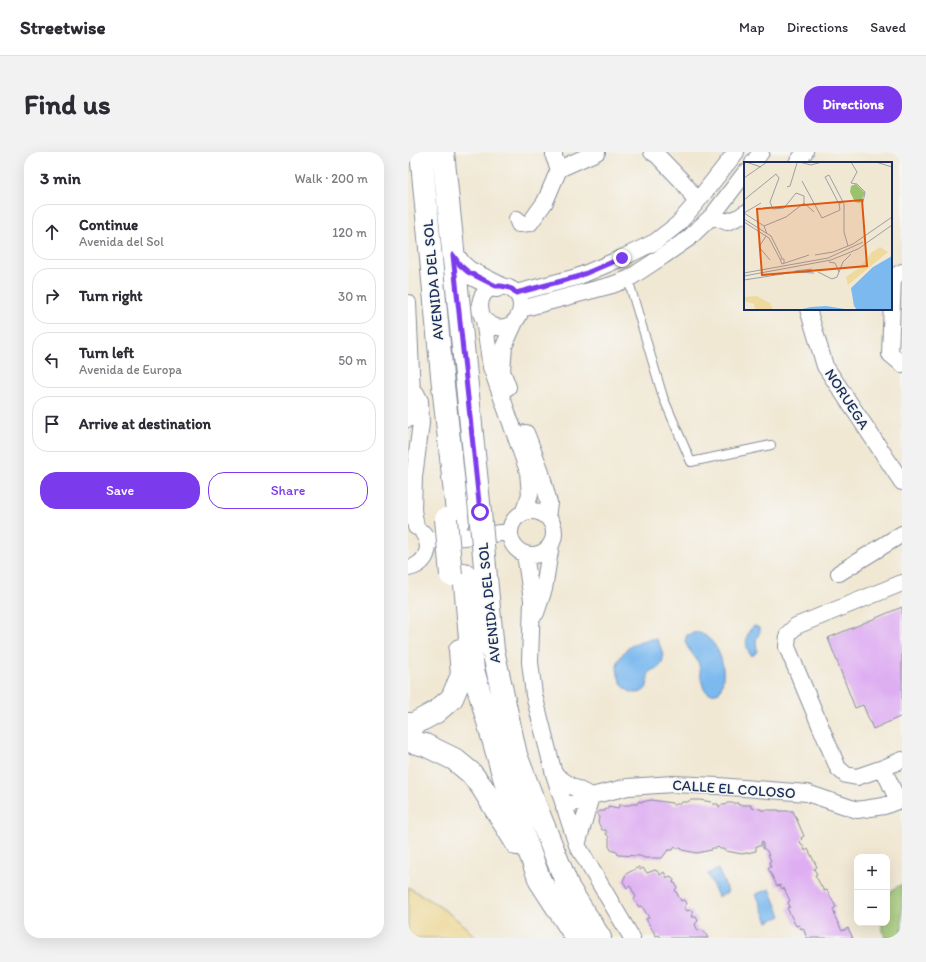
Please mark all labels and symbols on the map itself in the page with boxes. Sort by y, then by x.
inset map [744,162,892,310]
street label: AVENIDA DEL SOL [419,219,447,341]
route end [613,249,631,267]
street label: NORUEGA [821,365,873,433]
route start [471,503,489,521]
street label: AVENIDA DEL SOL [474,541,504,664]
street label: CALLE EL COLOSO [672,776,796,802]

